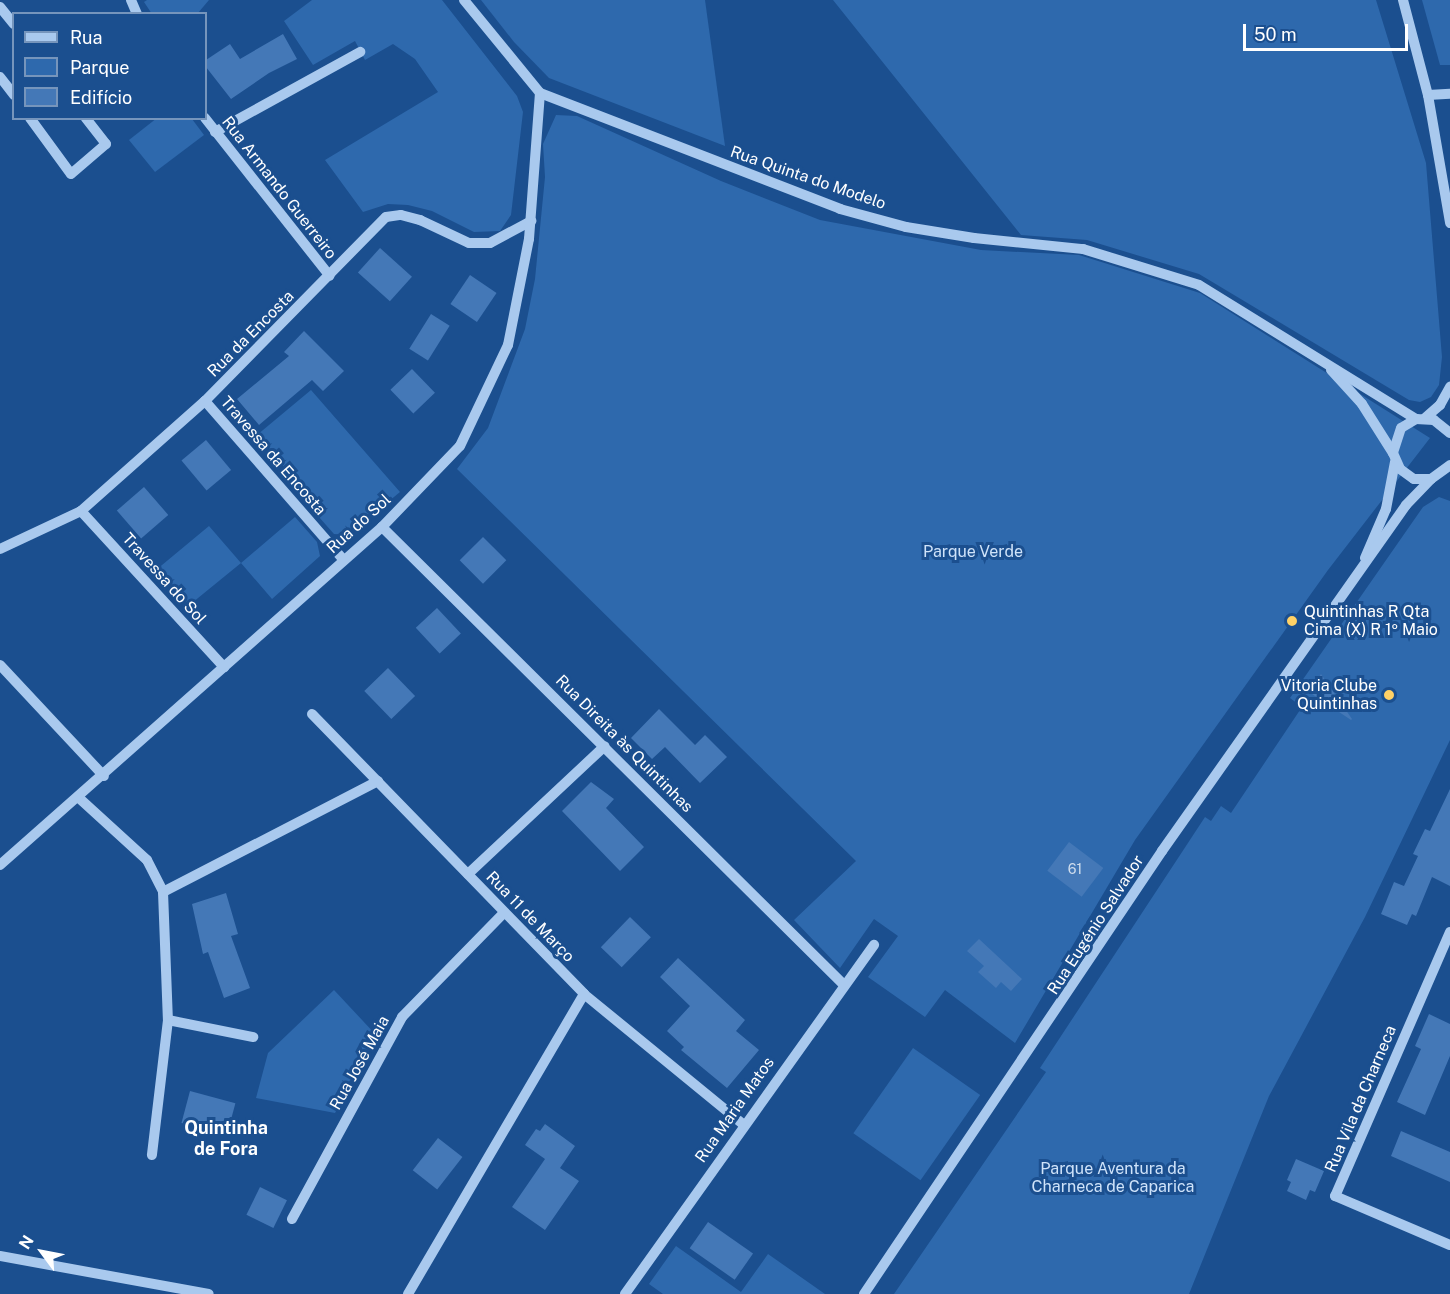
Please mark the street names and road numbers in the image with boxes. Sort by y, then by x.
street label: Rua Armando Guerreiro [217,113,341,263]
street label: Rua Quinta do Modelo [728,142,888,214]
street label: Rua da Encosta [204,287,298,381]
street label: Travessa da Encosta [216,393,330,519]
street label: Rua do Sol [323,490,395,558]
street label: Travessa do Sol [118,529,210,629]
street label: Rua Direita às Quintinhas [551,671,697,817]
street label: Rua Eugénio Salvador [1044,852,1148,998]
street label: Rua 11 de Março [482,868,578,966]
street label: Rua José Maia [326,1013,394,1113]
street label: Rua Vila da Charneca [1321,1022,1401,1176]
street label: Rua Maria Matos [691,1054,779,1166]

